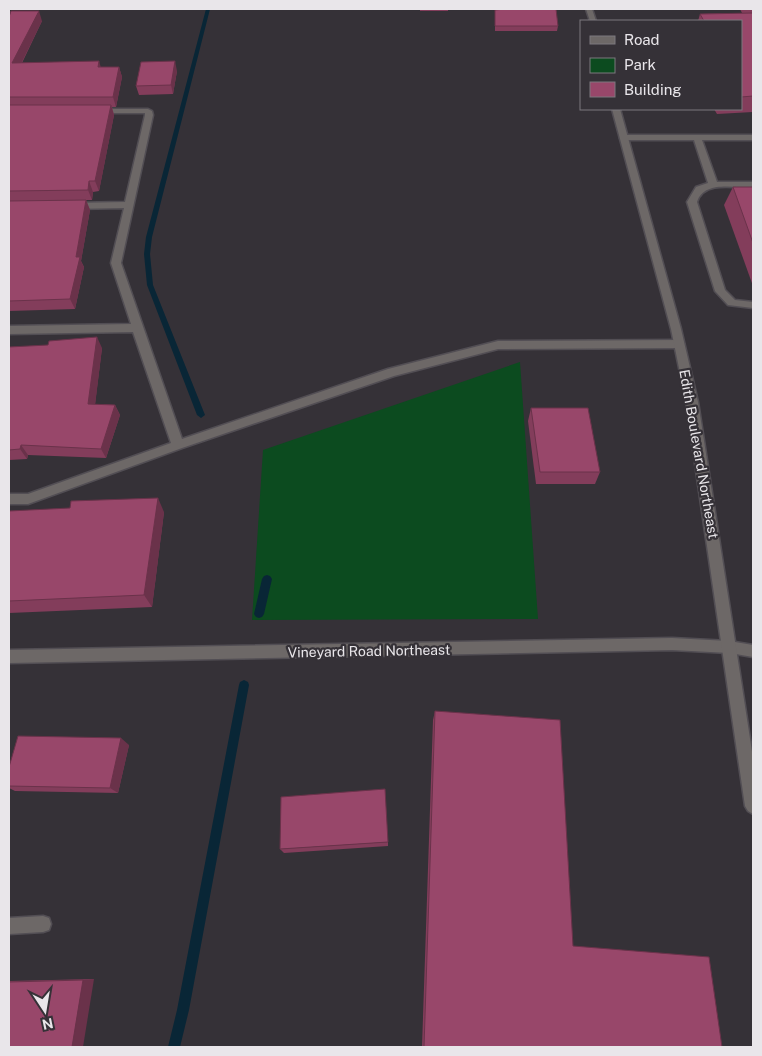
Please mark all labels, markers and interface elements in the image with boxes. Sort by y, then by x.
legend [580,20,742,110]
text: Road [624,31,660,48]
text: Park [624,56,656,73]
text: Building [624,81,682,98]
street label: Edith Boulevard Northeast [676,368,722,540]
street label: Vineyard Road Northeast [288,642,450,660]
north arrow [20,986,70,1036]
text: N [41,1015,55,1033]

